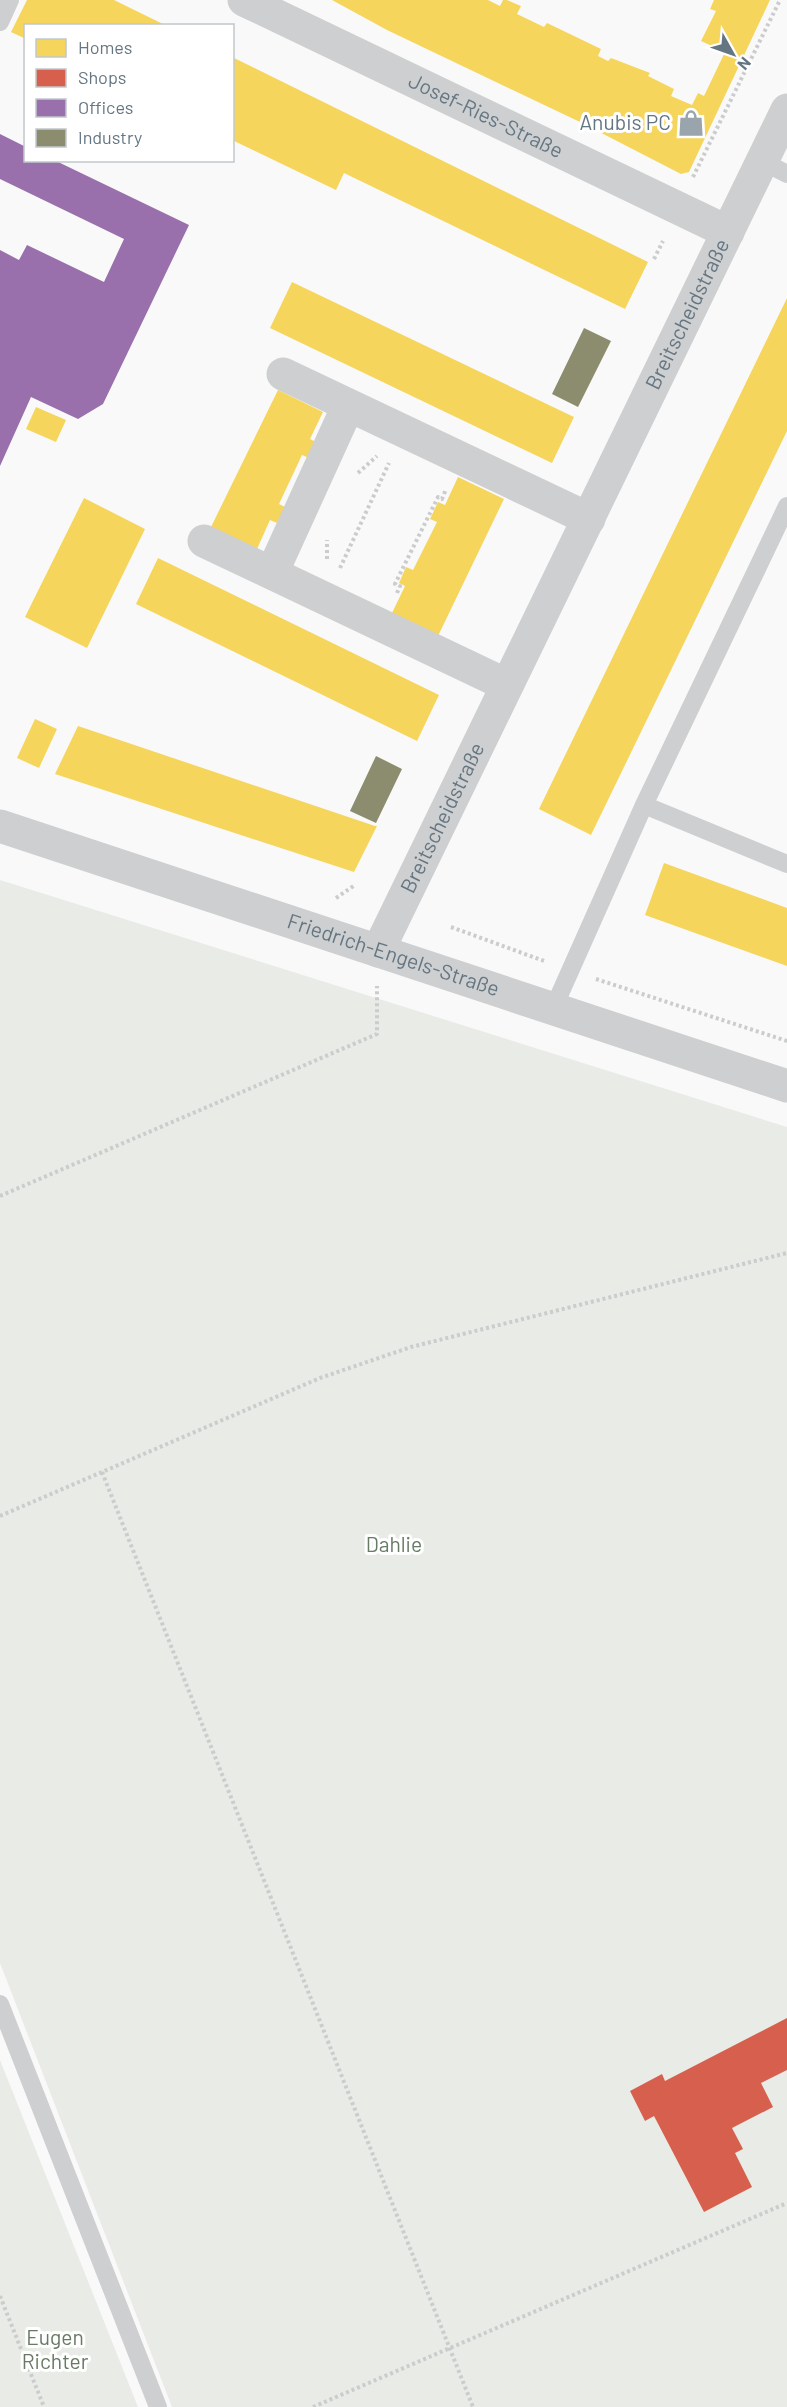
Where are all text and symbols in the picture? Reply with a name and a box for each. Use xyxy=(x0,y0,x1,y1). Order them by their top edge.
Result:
legend xyxy=(24,24,234,162)
north arrow xyxy=(703,24,763,84)
text: Homes xyxy=(78,36,132,58)
text: N xyxy=(734,54,756,74)
text: Shops xyxy=(78,66,127,88)
street label: Josef-Ries-Straße xyxy=(405,67,568,162)
text: Offices xyxy=(78,96,134,118)
shop icon: Anubis PC xyxy=(676,108,706,138)
place label: Anubis PC xyxy=(579,109,671,134)
text: Industry xyxy=(78,126,142,148)
street label: Breitscheidstraße xyxy=(639,234,733,393)
street label: Breitscheidstraße xyxy=(394,738,489,897)
street label: Friedrich-Engels-Straße xyxy=(285,907,503,1000)
park label: Dahlie xyxy=(366,1531,422,1556)
park label: Eugen Richter xyxy=(22,2324,89,2373)

